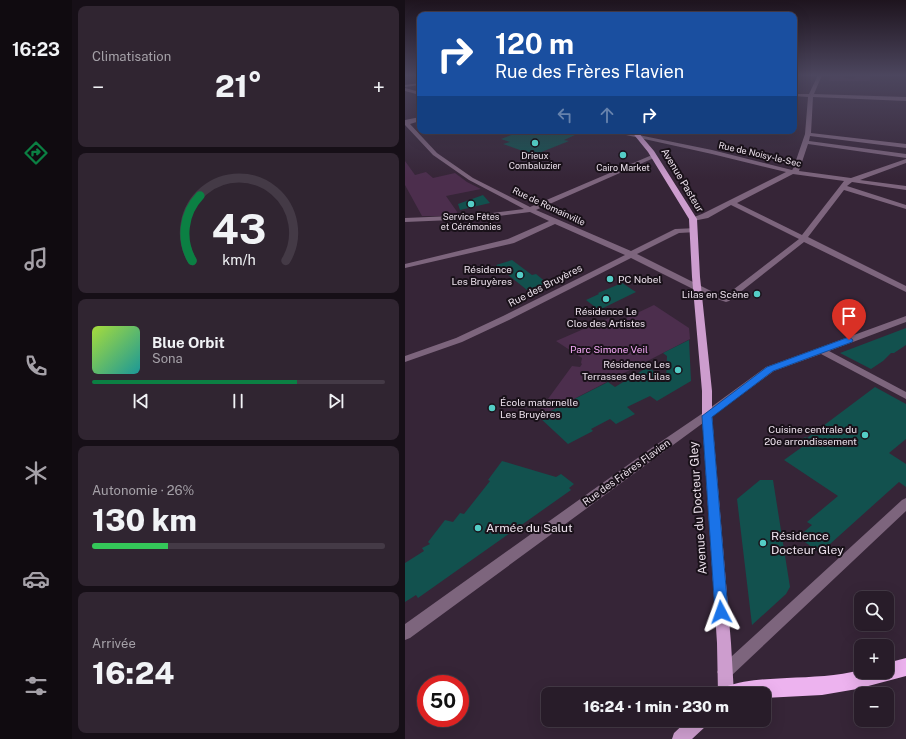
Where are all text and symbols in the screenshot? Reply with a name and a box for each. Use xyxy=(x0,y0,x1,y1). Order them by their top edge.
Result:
text: 120 m xyxy=(495,27,574,60)
icon: right xyxy=(429,28,481,80)
text: 16:23 xyxy=(12,39,60,60)
text: Climatisation xyxy=(92,49,171,64)
text: Rue des Frères Flavien xyxy=(495,61,684,82)
text: 21° xyxy=(215,68,262,104)
text: − xyxy=(92,74,104,100)
text: + xyxy=(373,74,385,100)
icon: left xyxy=(554,104,576,126)
icon: ahead xyxy=(596,104,618,126)
icon: right xyxy=(638,104,660,126)
marker: Drieux Combaluzier xyxy=(530,138,540,148)
icon: directions xyxy=(22,139,50,167)
street label: Rue de Noisy-le-Sec xyxy=(718,139,803,169)
street label: Avenue Pasteur xyxy=(659,146,707,214)
place label: Drieux Combaluzier xyxy=(509,150,562,171)
marker: Cairo Market xyxy=(618,150,628,160)
place label: Cairo Market xyxy=(596,162,650,173)
street label: Rue de Romainville xyxy=(511,184,587,228)
marker: Service Fêtes et Cérémonies xyxy=(466,199,476,209)
text: 43 xyxy=(211,204,266,253)
place label: Service Fêtes et Cérémonies xyxy=(441,211,502,232)
icon: music xyxy=(22,245,50,273)
text: km/h xyxy=(222,250,255,267)
street label: Rue des Bruyères xyxy=(506,261,584,309)
place label: Résidence Les Bruyères xyxy=(451,263,512,287)
marker: Résidence Les Bruyères xyxy=(515,270,525,280)
place label: PC Nobel xyxy=(618,273,662,285)
marker: PC Nobel xyxy=(605,274,615,284)
place label: Lilas en Scène xyxy=(682,288,749,300)
marker: Lilas en Scène xyxy=(752,289,762,299)
marker: Résidence Le Clos des Artistes xyxy=(601,294,611,304)
pin xyxy=(832,299,866,340)
place label: Résidence Le Clos des Artistes xyxy=(567,305,645,329)
icon: arrive xyxy=(838,305,860,327)
text: Blue Orbit xyxy=(152,334,225,351)
park label: Parc Simone Veil xyxy=(570,343,648,355)
text: Sona xyxy=(152,351,183,366)
icon: phone xyxy=(22,352,50,380)
place label: Résidence Les Terrasses des Lilas xyxy=(582,358,670,382)
marker: Résidence Les Terrasses des Lilas xyxy=(673,365,683,375)
icon: previous xyxy=(130,390,152,412)
icon: pause xyxy=(227,390,249,412)
icon: next xyxy=(325,390,347,412)
place label: École maternelle Les Bruyères xyxy=(500,396,578,420)
marker: École maternelle Les Bruyères xyxy=(487,403,497,413)
place label: Cuisine centrale du 20e arrondissement xyxy=(764,423,857,447)
marker: Cuisine centrale du 20e arrondissement xyxy=(860,430,870,440)
street label: Rue des Frères Flavien xyxy=(580,436,672,508)
street label: Avenue du Docteur Gley xyxy=(686,440,710,575)
icon: climate xyxy=(22,459,50,487)
text: Autonomie · 26% xyxy=(92,483,194,498)
text: 130 km xyxy=(92,502,197,538)
place label: Armée du Salut xyxy=(486,521,573,535)
marker: Armée du Salut xyxy=(473,523,483,533)
place label: Résidence Docteur Gley xyxy=(771,529,844,557)
marker: Résidence Docteur Gley xyxy=(758,538,768,548)
icon: car xyxy=(22,565,50,593)
position arrow xyxy=(700,591,742,633)
map controls xyxy=(854,591,894,727)
button: search xyxy=(854,591,894,631)
text: Arrivée xyxy=(92,636,136,651)
button: + xyxy=(854,639,894,679)
text: 16:24 xyxy=(92,655,174,691)
icon: filters xyxy=(22,672,50,700)
speed limit sign: 50 xyxy=(417,675,469,727)
button: − xyxy=(854,687,894,727)
text: 16:24 · 1 min · 230 m xyxy=(583,698,729,715)

